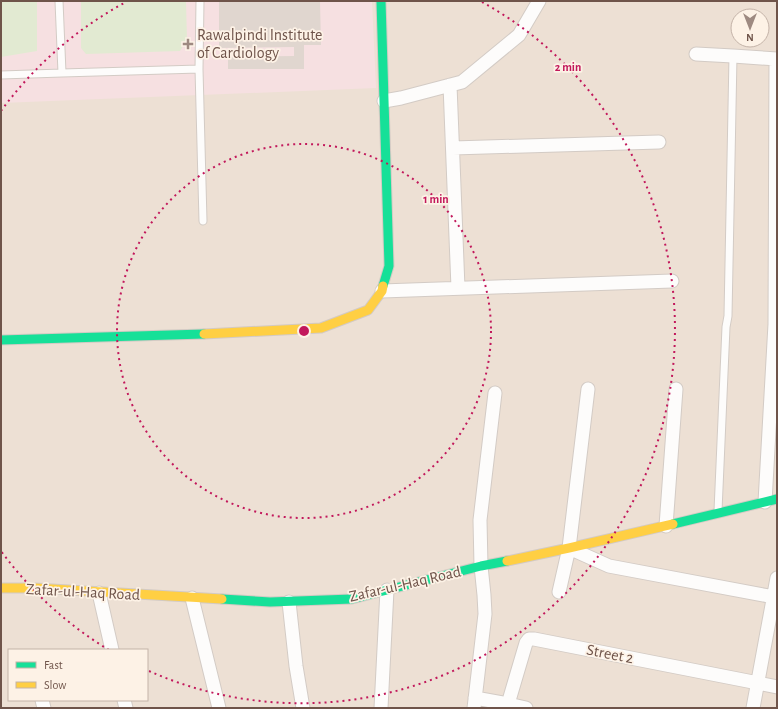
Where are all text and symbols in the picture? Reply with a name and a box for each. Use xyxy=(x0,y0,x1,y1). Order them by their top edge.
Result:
north arrow xyxy=(730,8,770,48)
place label: Rawalpindi Institute of Cardiology xyxy=(197,27,323,62)
text: N xyxy=(746,32,754,43)
marker: Rawalpindi Institute of Cardiology xyxy=(182,38,194,50)
text: 2 min xyxy=(555,61,581,73)
text: 1 min xyxy=(423,193,449,205)
centre of rings xyxy=(297,324,311,338)
street label: Zafar-ul-Haq Road xyxy=(348,563,462,605)
street label: Zafar-ul-Haq Road xyxy=(26,581,140,603)
street label: Street 2 xyxy=(585,642,635,666)
legend xyxy=(8,649,148,701)
text: Fast xyxy=(44,659,63,671)
text: Slow xyxy=(44,679,66,691)

